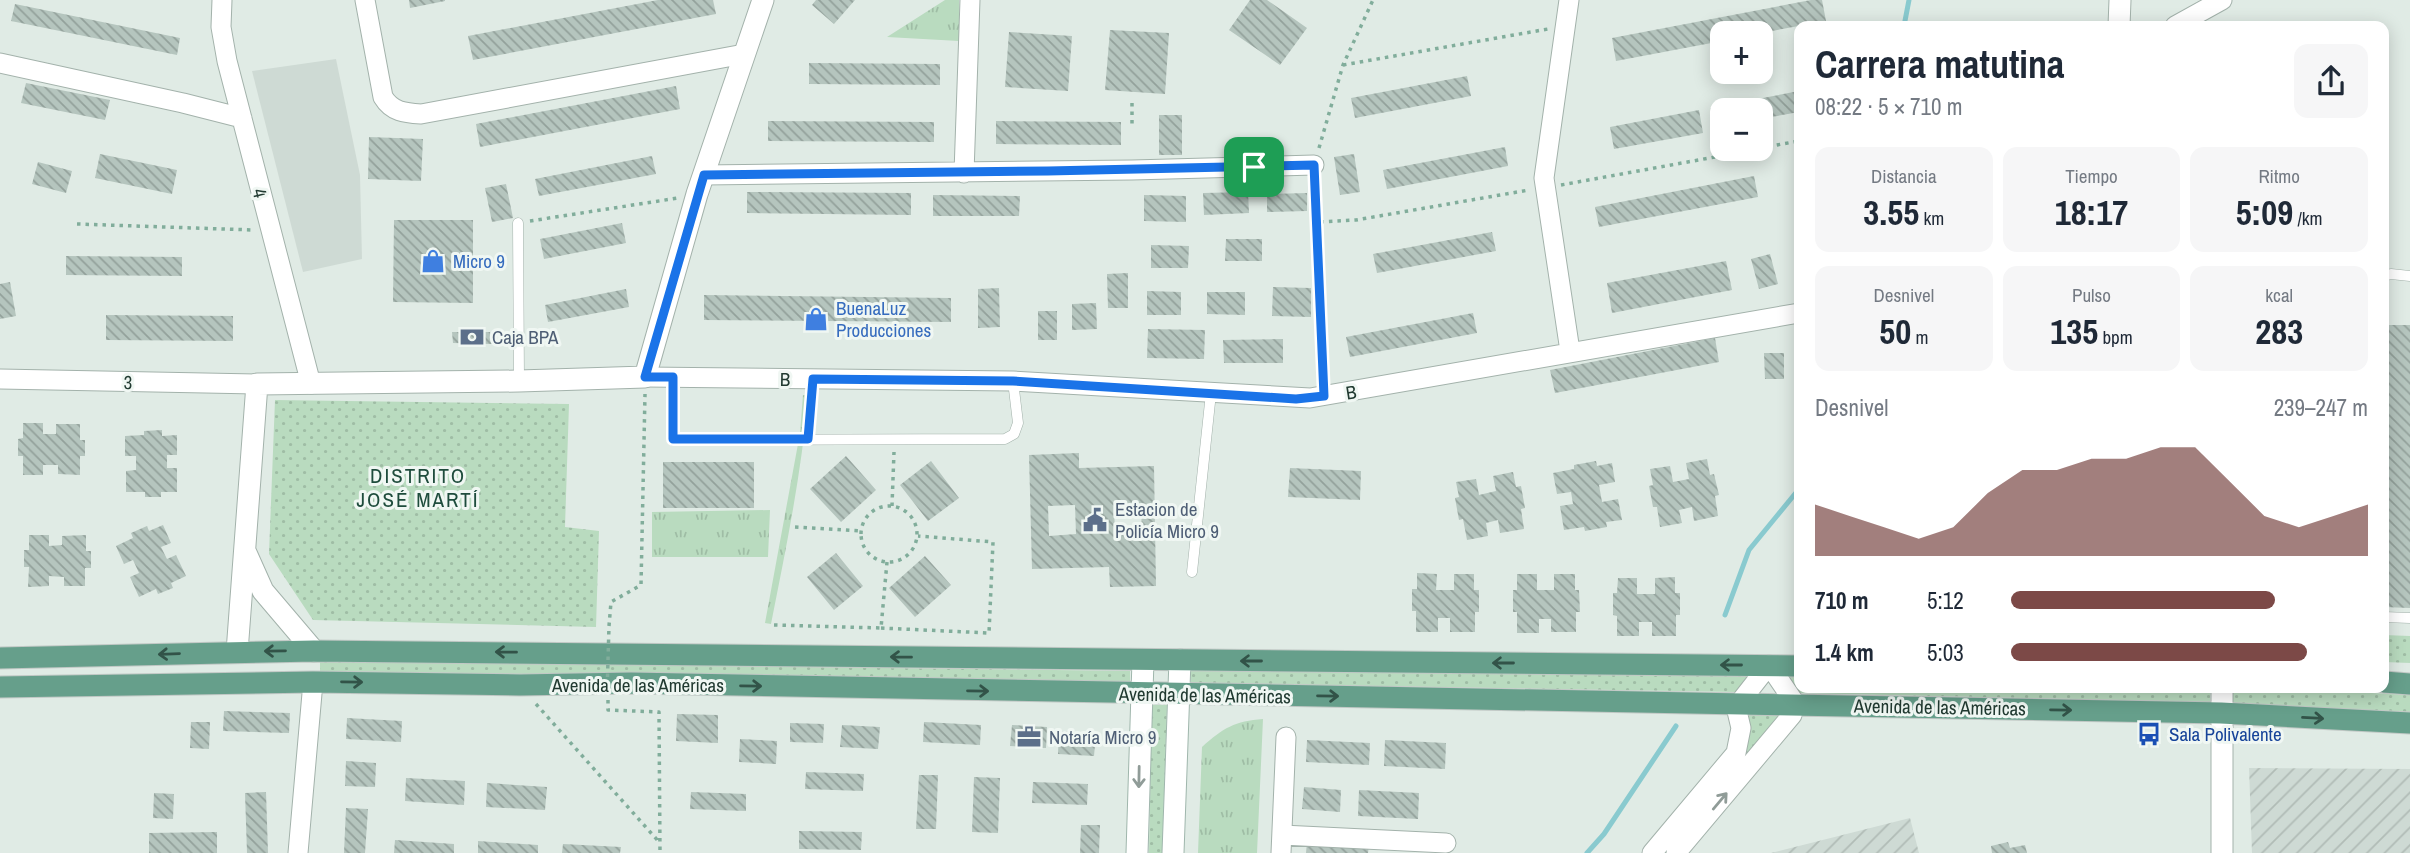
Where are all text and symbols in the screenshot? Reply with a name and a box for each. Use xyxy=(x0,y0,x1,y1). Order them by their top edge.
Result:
map controls xyxy=(1710,21,1773,161)
button: + xyxy=(1710,21,1773,84)
text: Carrera matutina xyxy=(1815,39,2064,90)
button: share xyxy=(2294,44,2368,118)
text: 08:22 · 5 × 710 m xyxy=(1815,91,1962,122)
button: − xyxy=(1710,98,1773,161)
pin xyxy=(1224,137,1284,197)
icon: arrive xyxy=(1235,148,1273,186)
text: Distancia xyxy=(1871,163,1937,189)
text: Tiempo xyxy=(2065,163,2118,189)
text: Ritmo xyxy=(2258,163,2300,189)
street label: 4 xyxy=(246,186,274,201)
text: 3.55 xyxy=(1863,189,1919,236)
text: 18:17 xyxy=(2055,189,2128,236)
text: 5:09 xyxy=(2236,189,2293,236)
text: km xyxy=(1919,205,1944,231)
text: /km xyxy=(2293,205,2323,231)
shop icon: Micro 9 xyxy=(419,247,447,275)
place label: Micro 9 xyxy=(453,248,505,274)
text: Desnivel xyxy=(1874,282,1934,308)
text: Pulso xyxy=(2072,282,2111,308)
text: kcal xyxy=(2265,282,2293,308)
place label: BuenaLuz Producciones xyxy=(836,295,931,343)
shop icon: BuenaLuz Producciones xyxy=(802,305,830,333)
text: 50 xyxy=(1879,308,1911,355)
text: 135 xyxy=(2050,308,2098,355)
text: 283 xyxy=(2255,308,2303,355)
bank icon: Caja BPA xyxy=(458,323,486,351)
place label: Caja BPA xyxy=(492,324,559,350)
text: m xyxy=(1911,324,1928,350)
text: bpm xyxy=(2098,324,2133,350)
street label: B xyxy=(780,366,790,392)
street label: 3 xyxy=(123,369,133,395)
street label: B xyxy=(1344,378,1358,406)
text: Desnivel xyxy=(1815,392,1888,423)
text: 239–247 m xyxy=(2274,392,2368,423)
district label: DISTRITO JOSÉ MARTÍ xyxy=(356,461,480,514)
place label: Estacion de Policía Micro 9 xyxy=(1115,496,1219,544)
public building icon: Estacion de Policía Micro 9 xyxy=(1081,506,1109,534)
text: 710 m xyxy=(1815,585,1868,616)
text: 5:12 xyxy=(1927,585,1964,616)
text: 1.4 km xyxy=(1815,637,1874,668)
text: 5:03 xyxy=(1927,637,1964,668)
one-way arrow xyxy=(264,645,287,658)
one-way arrow xyxy=(495,646,518,659)
one-way arrow xyxy=(157,647,180,660)
one-way arrow xyxy=(890,650,913,664)
one-way arrow xyxy=(1240,654,1263,668)
one-way arrow xyxy=(1492,656,1515,670)
one-way arrow xyxy=(1720,658,1743,672)
street label: Avenida de las Américas xyxy=(551,672,724,698)
one-way arrow xyxy=(340,676,363,689)
one-way arrow xyxy=(739,679,762,693)
street label: Avenida de las Américas xyxy=(1118,680,1291,710)
one-way arrow xyxy=(966,684,989,698)
one-way arrow xyxy=(1316,689,1339,703)
street label: Avenida de las Américas xyxy=(1853,692,2026,722)
one-way arrow xyxy=(2049,703,2072,717)
one-way arrow xyxy=(2302,712,2325,725)
bus stop icon: Sala Polivalente xyxy=(2135,720,2163,748)
place label: Sala Polivalente xyxy=(2169,721,2282,747)
office icon: Notaría Micro 9 xyxy=(1015,723,1043,751)
place label: Notaría Micro 9 xyxy=(1049,724,1156,750)
one-way arrow xyxy=(1132,765,1146,788)
one-way arrow xyxy=(1712,792,1728,810)

